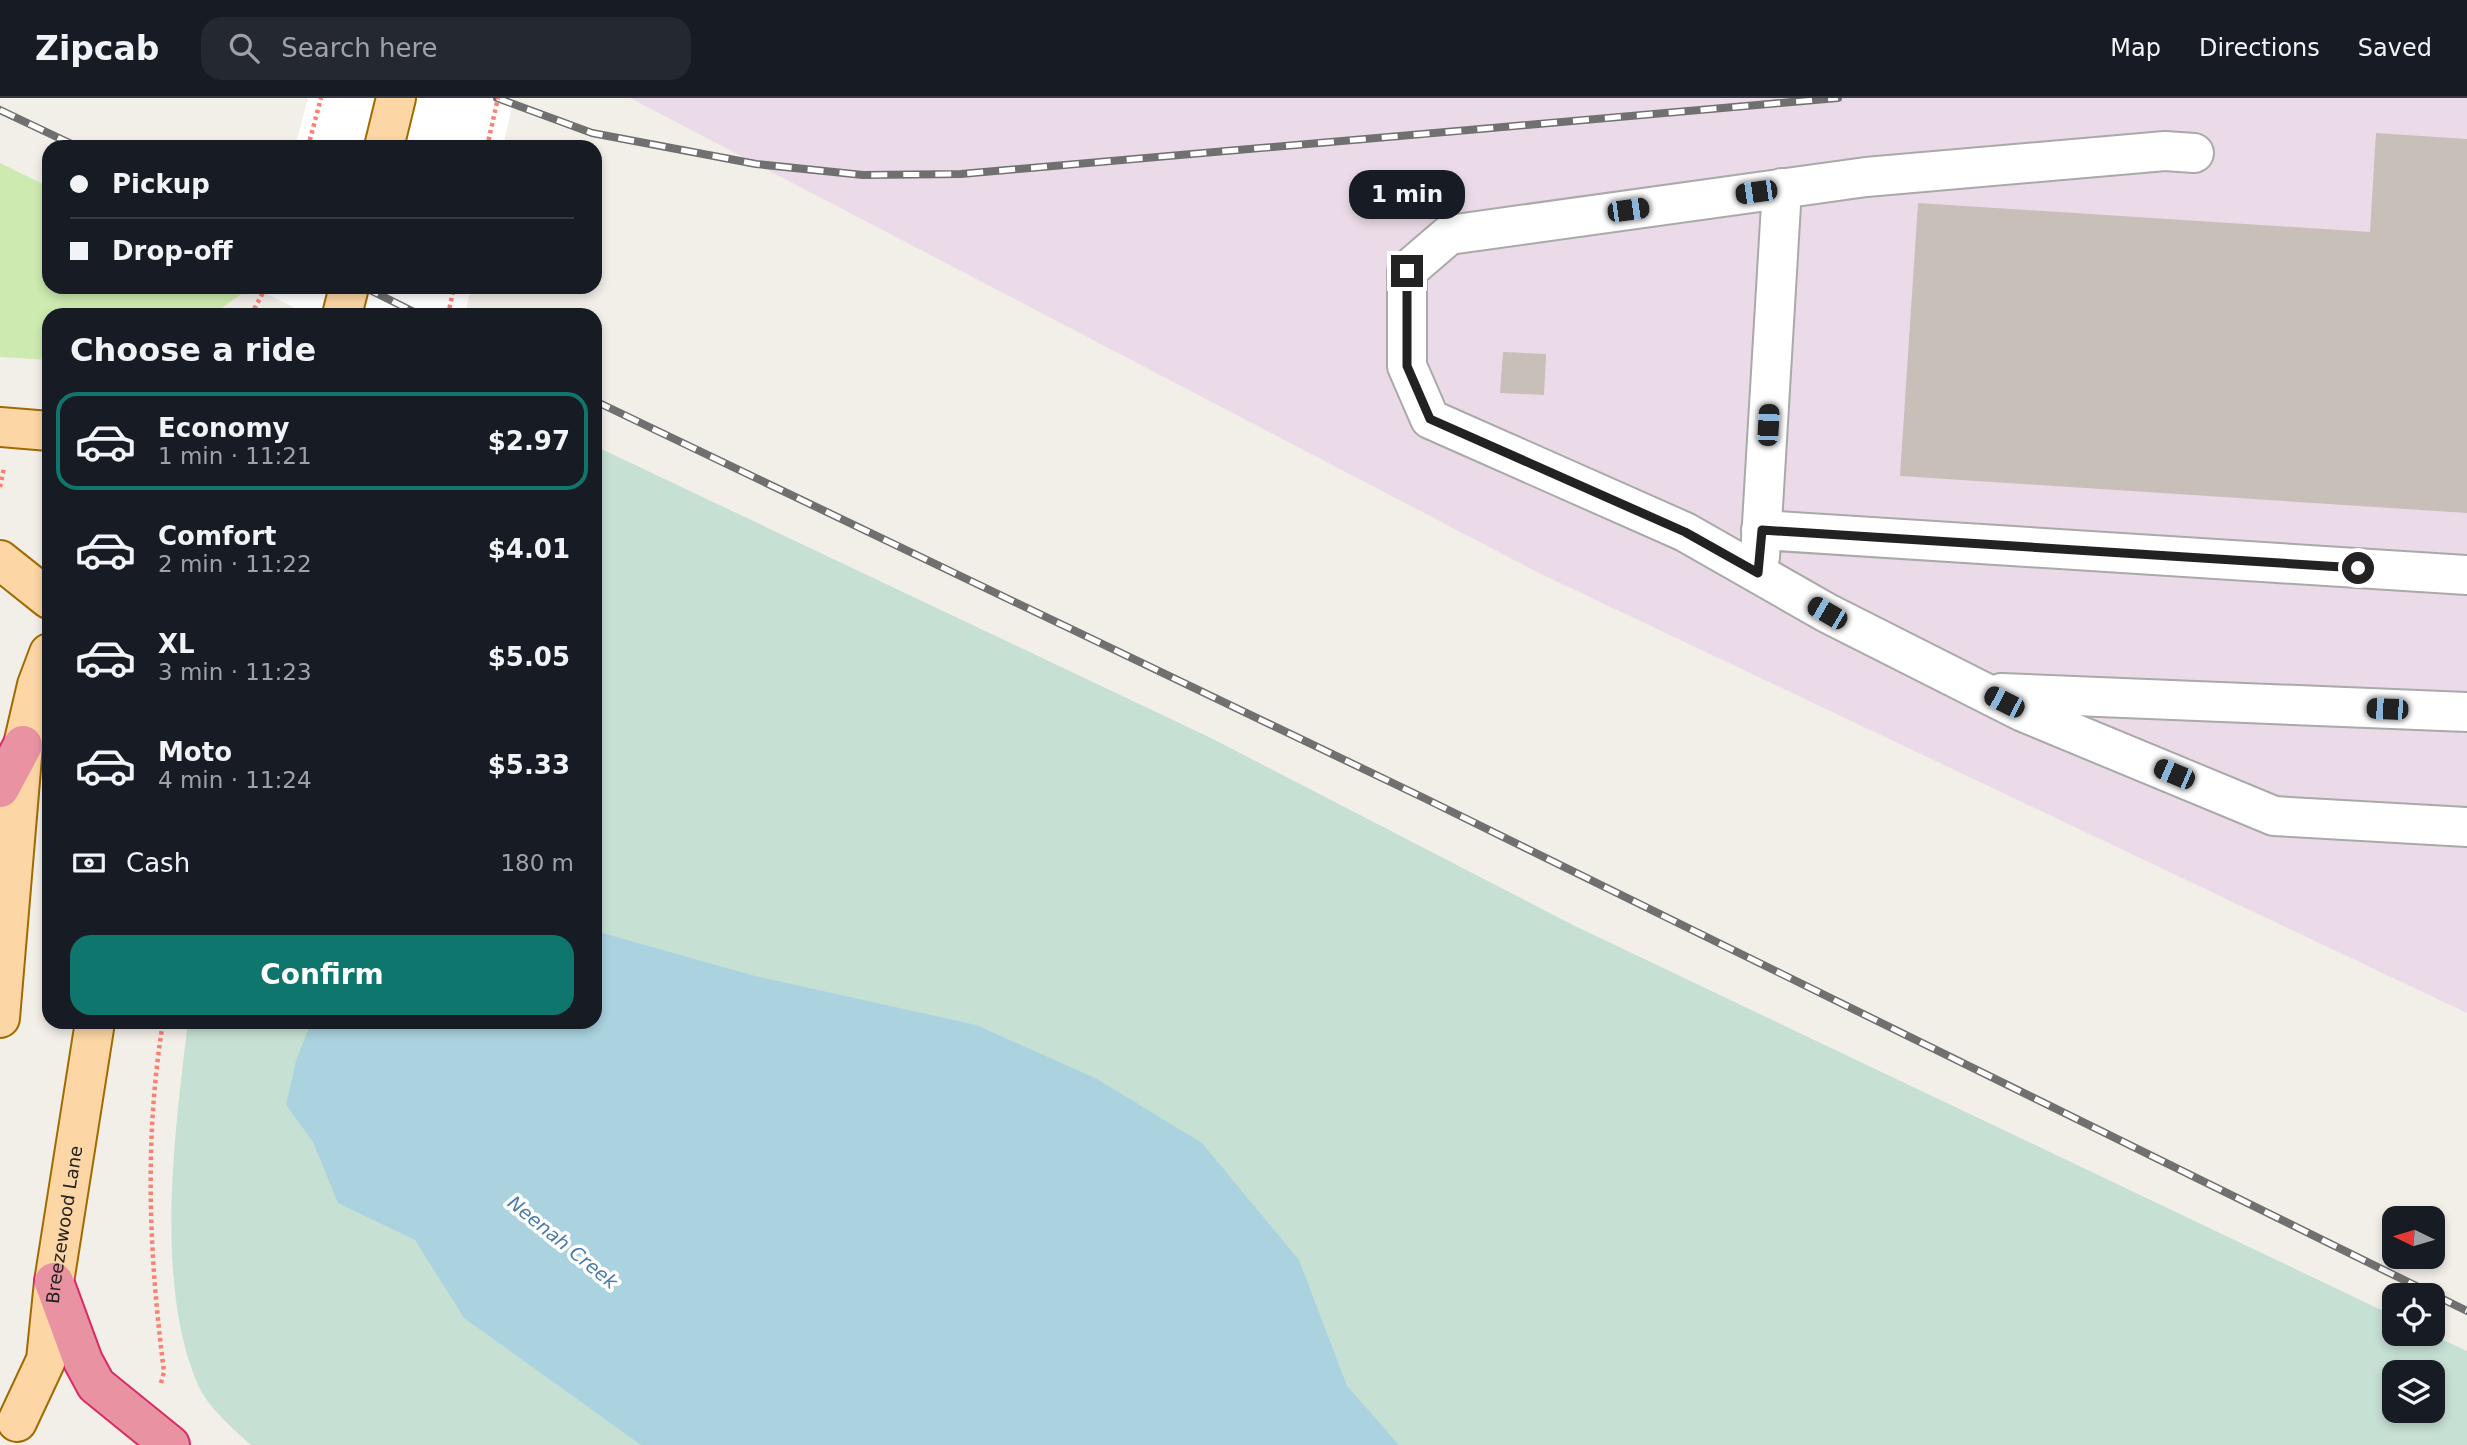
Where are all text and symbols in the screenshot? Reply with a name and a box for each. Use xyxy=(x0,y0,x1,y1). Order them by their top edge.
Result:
search box xyxy=(201,17,691,80)
text: Zipcab xyxy=(35,29,159,68)
icon: search xyxy=(225,29,263,67)
text: Search here xyxy=(281,33,438,63)
text: Map xyxy=(2110,34,2161,62)
text: Directions xyxy=(2199,34,2320,62)
text: Saved xyxy=(2358,34,2432,62)
text: Pickup xyxy=(112,169,210,199)
callout: 1 min xyxy=(1349,170,1465,218)
car xyxy=(1734,179,1779,205)
text: 1 min xyxy=(1371,181,1443,207)
car xyxy=(1606,197,1651,223)
text: Drop-off xyxy=(112,236,233,266)
route end xyxy=(1391,255,1423,287)
text: Choose a ride xyxy=(70,331,316,369)
car xyxy=(1757,403,1780,447)
icon: car xyxy=(74,410,137,473)
text: Economy xyxy=(158,413,289,443)
text: $2.97 xyxy=(488,426,570,456)
text: 1 min · 11:21 xyxy=(158,443,312,469)
icon: car xyxy=(74,518,137,581)
text: Comfort xyxy=(158,521,276,551)
text: $4.01 xyxy=(488,534,570,564)
text: 2 min · 11:22 xyxy=(158,551,312,577)
route start xyxy=(2342,552,2374,584)
car xyxy=(1804,593,1851,633)
icon: car xyxy=(74,626,137,689)
text: XL xyxy=(158,629,195,659)
text: $5.05 xyxy=(488,642,570,672)
text: 3 min · 11:23 xyxy=(158,659,312,685)
car xyxy=(1981,683,2028,721)
car xyxy=(2366,698,2409,720)
icon: car xyxy=(74,734,137,797)
text: Moto xyxy=(158,737,232,767)
text: $5.33 xyxy=(488,750,570,780)
car xyxy=(2151,756,2198,792)
text: 4 min · 11:24 xyxy=(158,767,312,793)
icon: cash xyxy=(70,844,108,882)
text: Cash xyxy=(126,848,190,878)
text: 180 m xyxy=(500,850,574,876)
button: Confirm xyxy=(70,935,574,1015)
street label: Breezewood Lane xyxy=(41,1144,86,1305)
water label: Neenah Creek xyxy=(504,1191,623,1294)
north arrow xyxy=(2382,1206,2445,1269)
map controls xyxy=(2382,1206,2445,1423)
button: locate xyxy=(2382,1283,2445,1346)
button: layers xyxy=(2382,1360,2445,1423)

